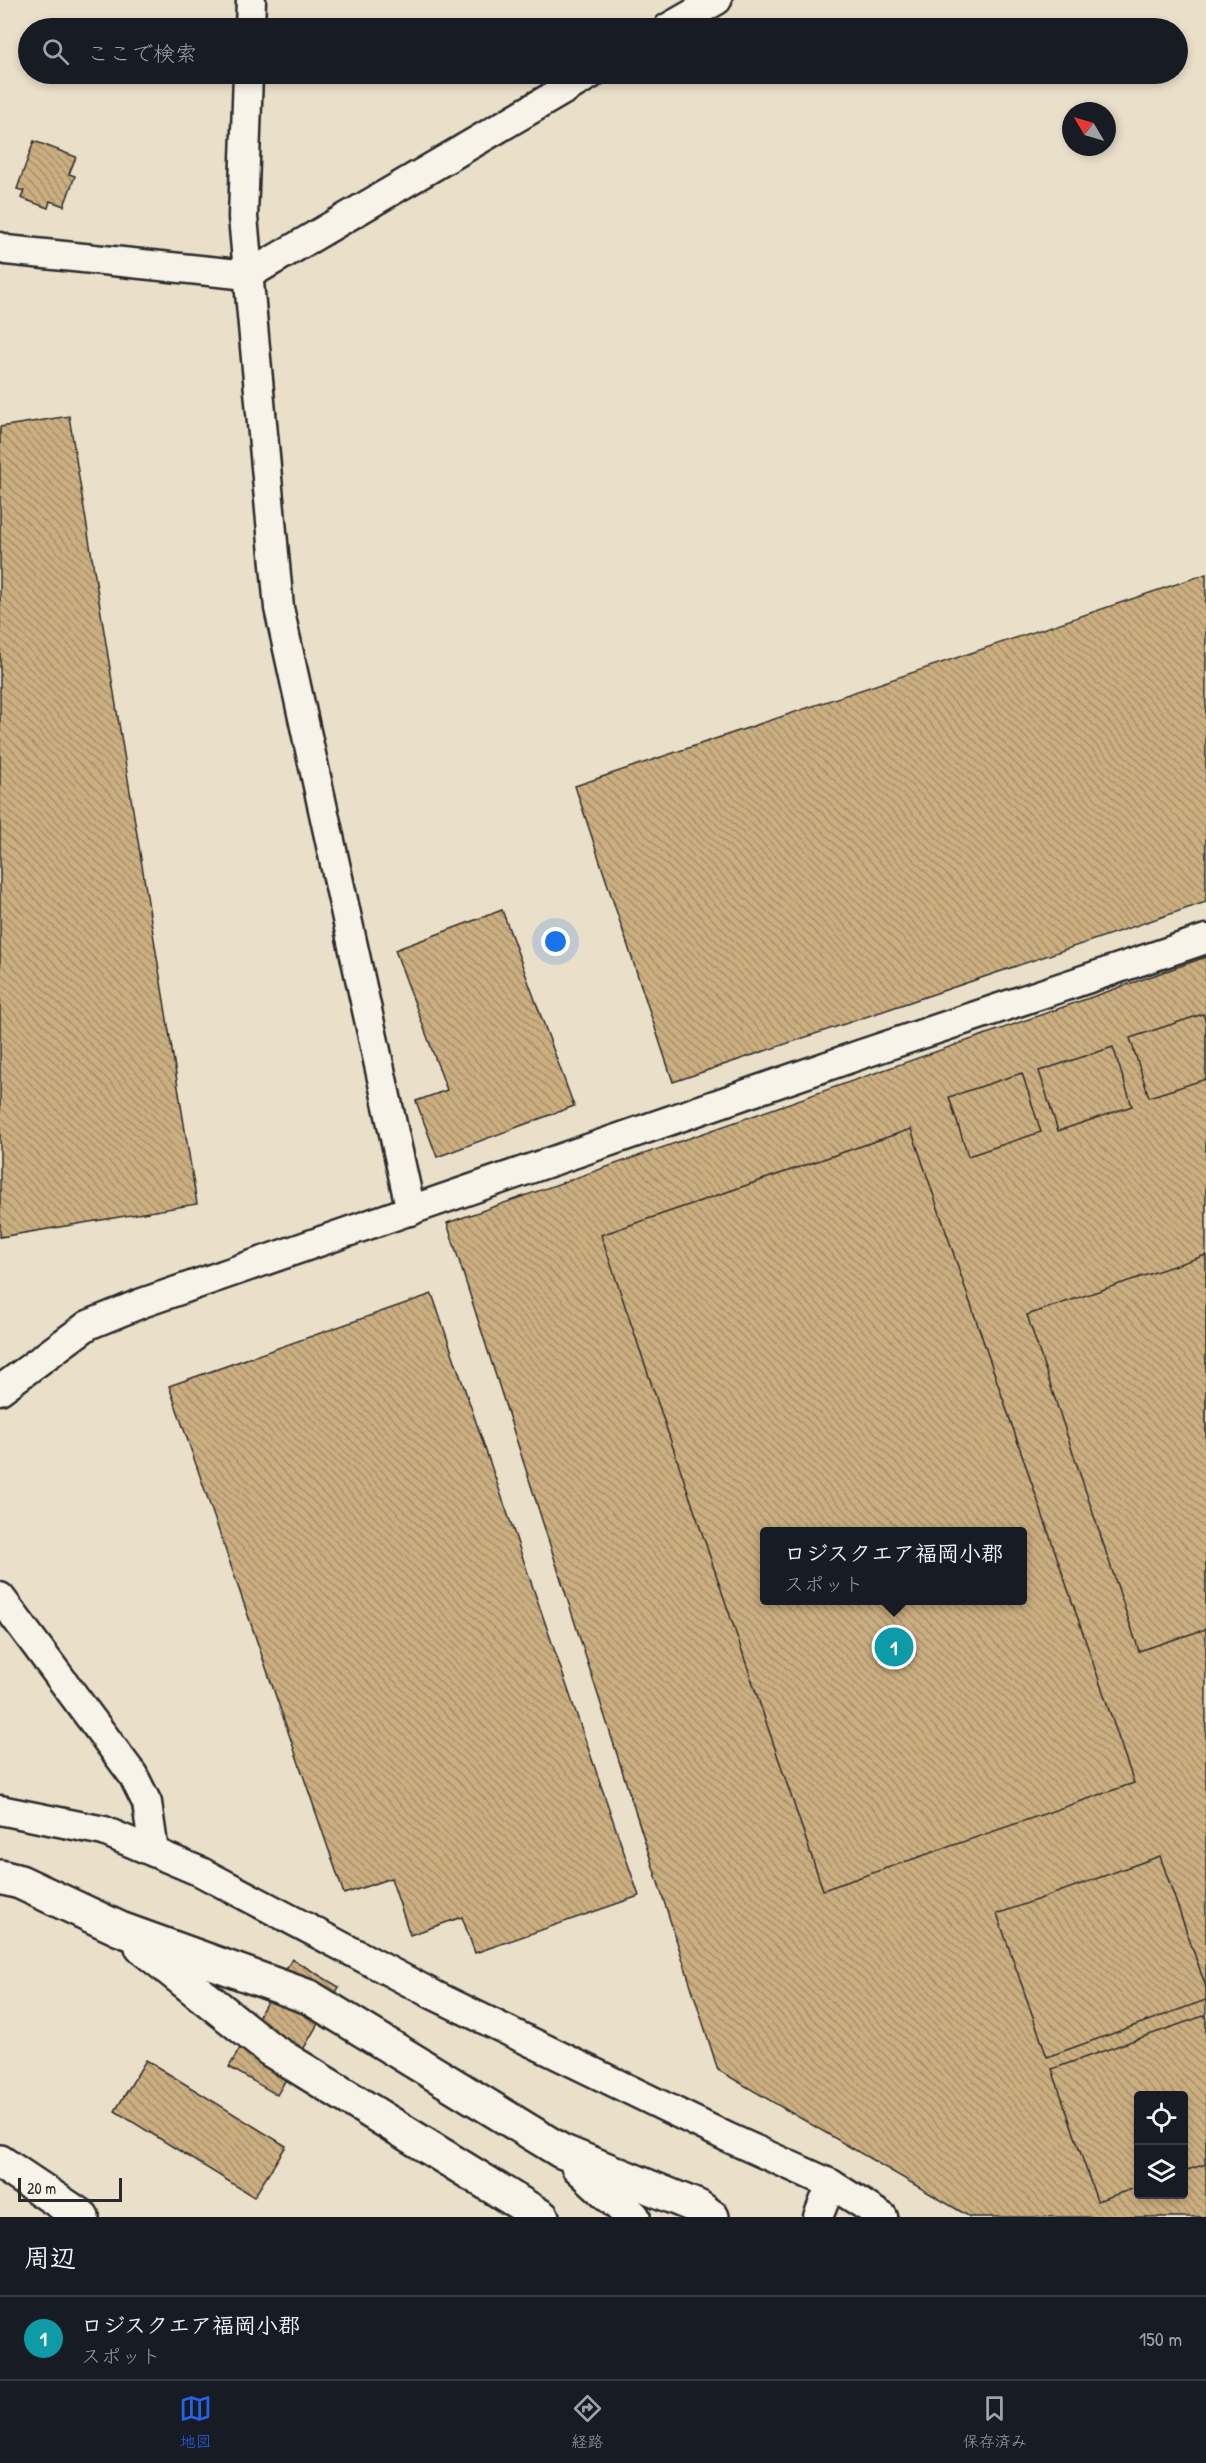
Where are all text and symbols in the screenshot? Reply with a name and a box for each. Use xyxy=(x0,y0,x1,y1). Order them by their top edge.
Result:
search box xyxy=(18,18,1188,84)
icon: search xyxy=(39,35,72,68)
text: ここで検索 xyxy=(87,38,197,68)
north arrow xyxy=(1062,102,1116,156)
your location xyxy=(541,927,570,956)
popup xyxy=(760,1527,1027,1605)
text: ロジスクエア福岡小郡 xyxy=(784,1538,1003,1568)
text: スポット xyxy=(784,1570,864,1597)
pin: 1 xyxy=(874,1624,914,1670)
map controls xyxy=(1134,2091,1188,2199)
button: locate xyxy=(1134,2091,1188,2145)
button: layers xyxy=(1134,2145,1188,2199)
scale bar xyxy=(18,2175,122,2202)
text: 20 m xyxy=(27,2177,56,2199)
text: 周辺 xyxy=(24,2240,76,2275)
text: ロジスクエア福岡小郡 xyxy=(81,2310,300,2340)
text: 1 xyxy=(40,2325,47,2352)
text: 150 m xyxy=(1139,2325,1182,2352)
text: スポット xyxy=(81,2342,161,2369)
tab: 地図 xyxy=(179,2392,212,2452)
tab: 経路 xyxy=(571,2392,604,2452)
tab: 保存済み xyxy=(963,2392,1027,2452)

